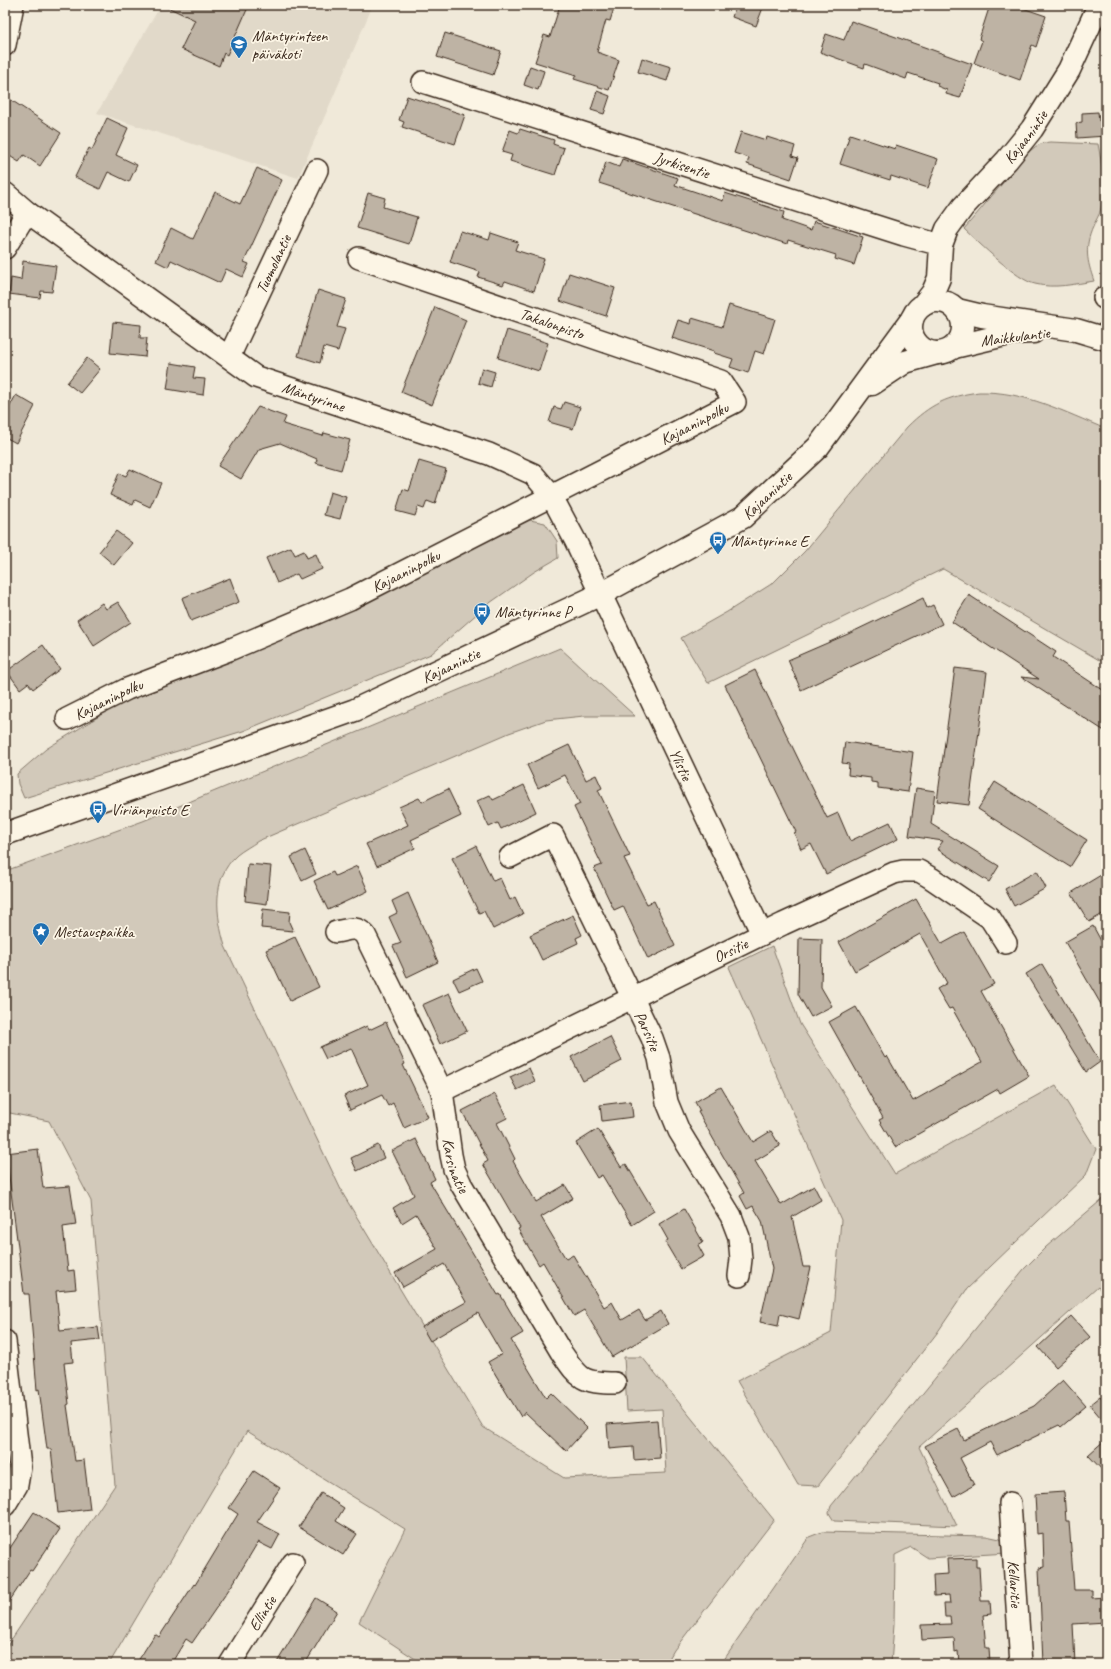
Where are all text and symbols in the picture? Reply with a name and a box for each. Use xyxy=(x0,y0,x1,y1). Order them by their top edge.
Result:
place label: Mäntyrinteen päiväkoti xyxy=(252,26,328,64)
school or university icon: Mäntyrinteen päiväkoti xyxy=(229,34,249,59)
street label: Kajaanintie xyxy=(999,105,1053,168)
street label: Jyrkisentie xyxy=(651,147,713,184)
street label: Tuomolantie xyxy=(251,230,297,297)
street label: Takalonpisto xyxy=(517,304,588,345)
street label: Maikkulantie xyxy=(979,323,1053,351)
street label: Mäntyrinne xyxy=(279,377,349,417)
street label: Kajaaninpolku xyxy=(657,398,733,450)
street label: Kajaanintie xyxy=(738,466,798,524)
bus stop icon: Mäntyrinne E xyxy=(708,530,728,555)
place label: Mäntyrinne E xyxy=(731,531,811,551)
street label: Kajaaninpolku xyxy=(368,545,445,597)
bus stop icon: Mäntyrinne P xyxy=(472,601,492,626)
place label: Mäntyrinne P xyxy=(495,602,574,622)
street label: Kajaanintie xyxy=(419,643,485,688)
street label: Kajaaninpolku xyxy=(71,674,147,725)
street label: Ylistie xyxy=(665,746,697,785)
bus stop icon: Viriänpuisto E xyxy=(88,799,108,824)
place label: Viriänpuisto E xyxy=(111,800,191,820)
place icon: Mestauspaikka xyxy=(31,921,51,946)
place label: Mestauspaikka xyxy=(54,922,135,942)
street label: Orsitie xyxy=(710,933,753,968)
street label: Parsitie xyxy=(629,1008,665,1055)
street label: Karsinatie xyxy=(438,1137,474,1198)
street label: Kellaritie xyxy=(1003,1560,1026,1610)
street label: Ellintie xyxy=(244,1591,282,1635)

